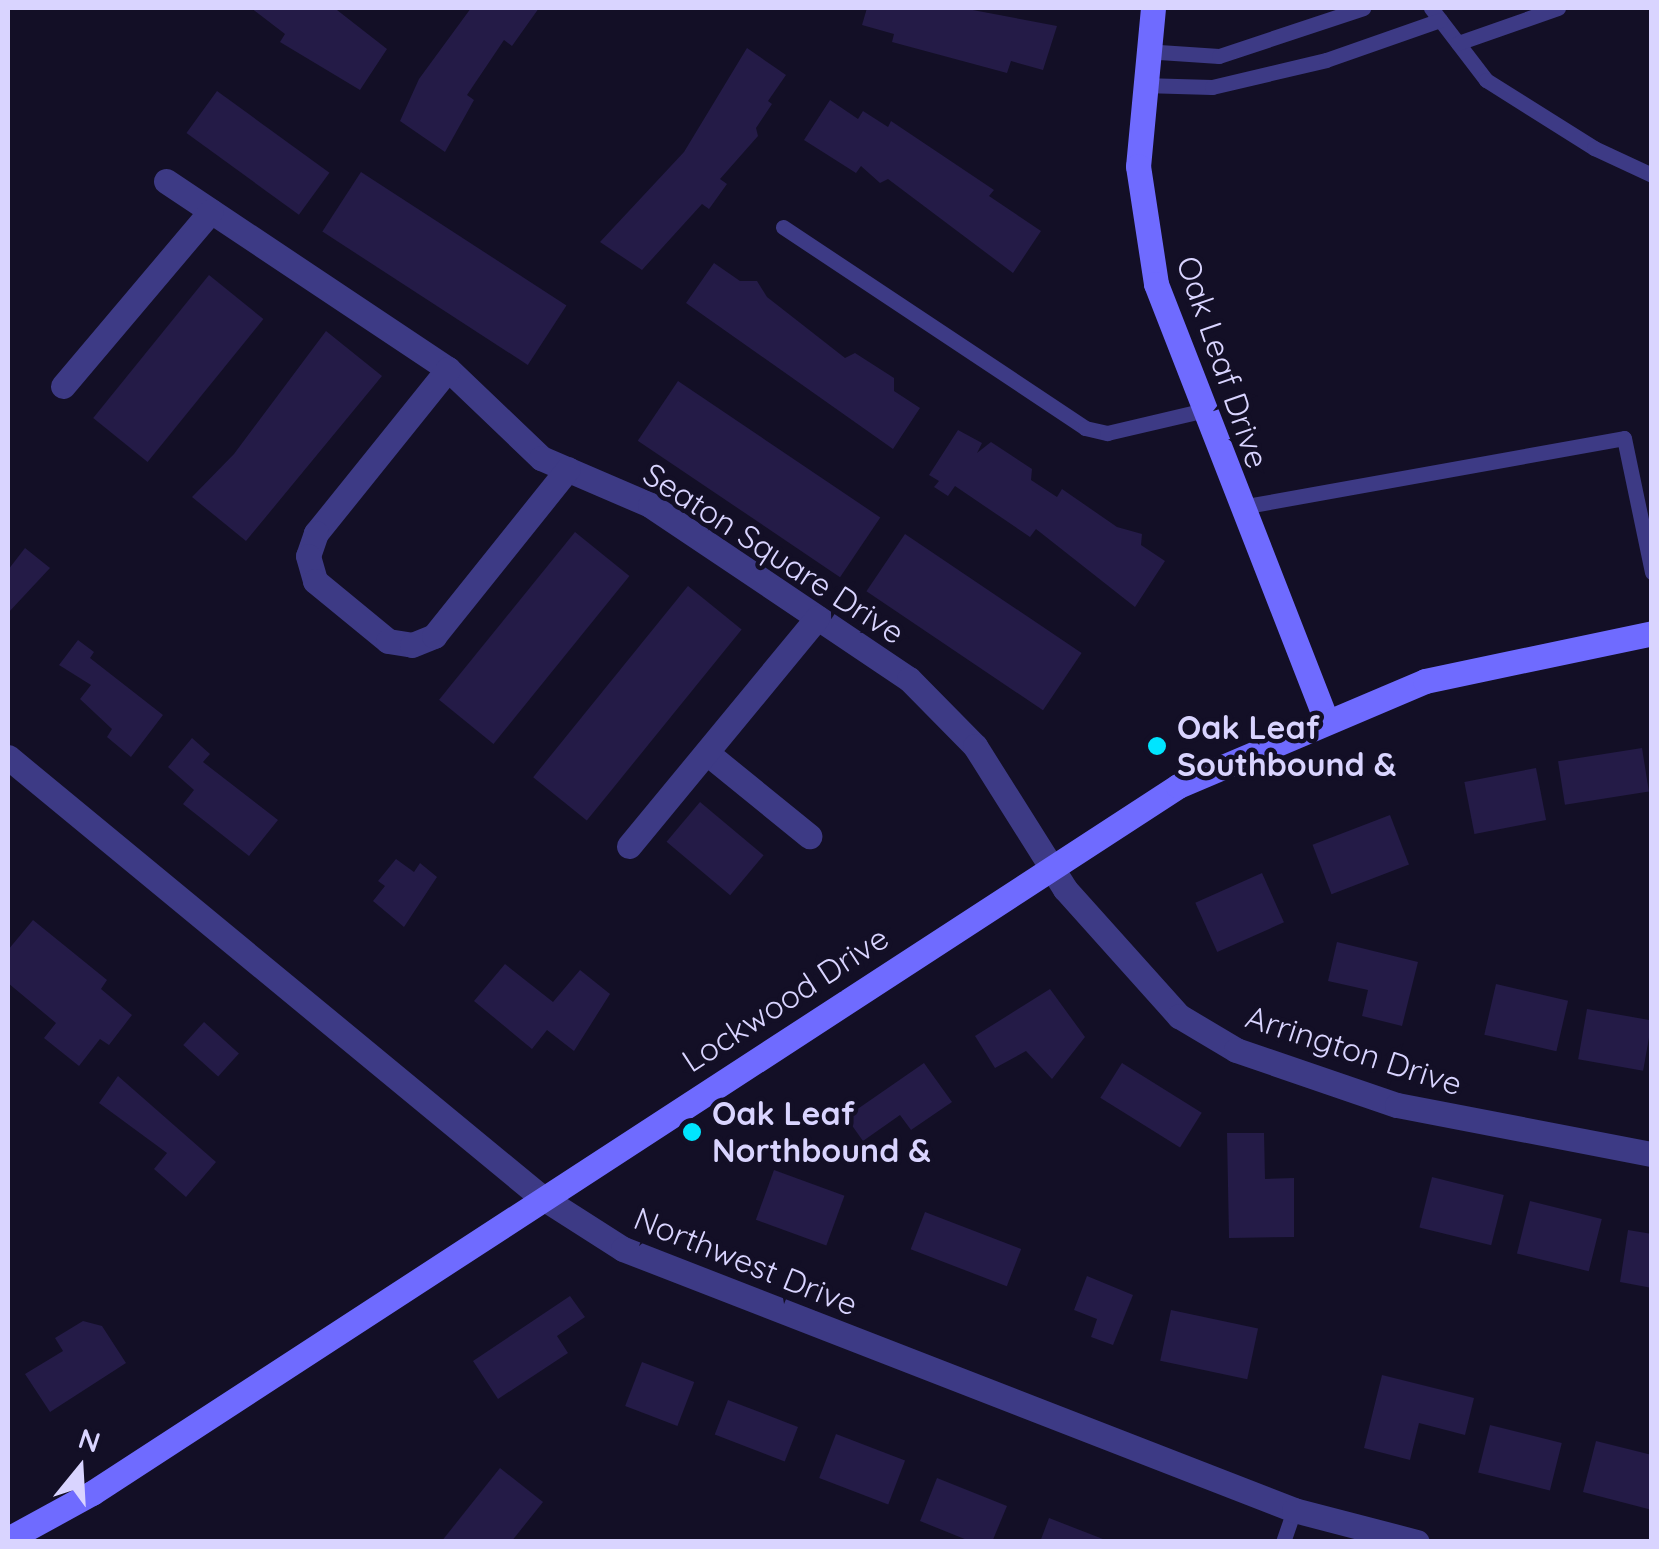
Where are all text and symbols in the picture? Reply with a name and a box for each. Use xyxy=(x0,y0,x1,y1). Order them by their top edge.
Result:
street label: Oak Leaf Drive xyxy=(1169,251,1277,473)
street label: Seaton Square Drive xyxy=(636,454,912,652)
place label: Oak Leaf Southbound & xyxy=(1177,709,1396,784)
marker: Oak Leaf Southbound & xyxy=(1146,735,1168,757)
street label: Lockwood Drive xyxy=(675,918,895,1080)
street label: Arrington Drive xyxy=(1241,997,1467,1103)
place label: Oak Leaf Northbound & xyxy=(712,1095,931,1170)
marker: Oak Leaf Northbound & xyxy=(681,1121,703,1143)
street label: Northwest Drive xyxy=(629,1199,863,1323)
north arrow xyxy=(30,1419,130,1519)
text: N xyxy=(74,1420,105,1460)

